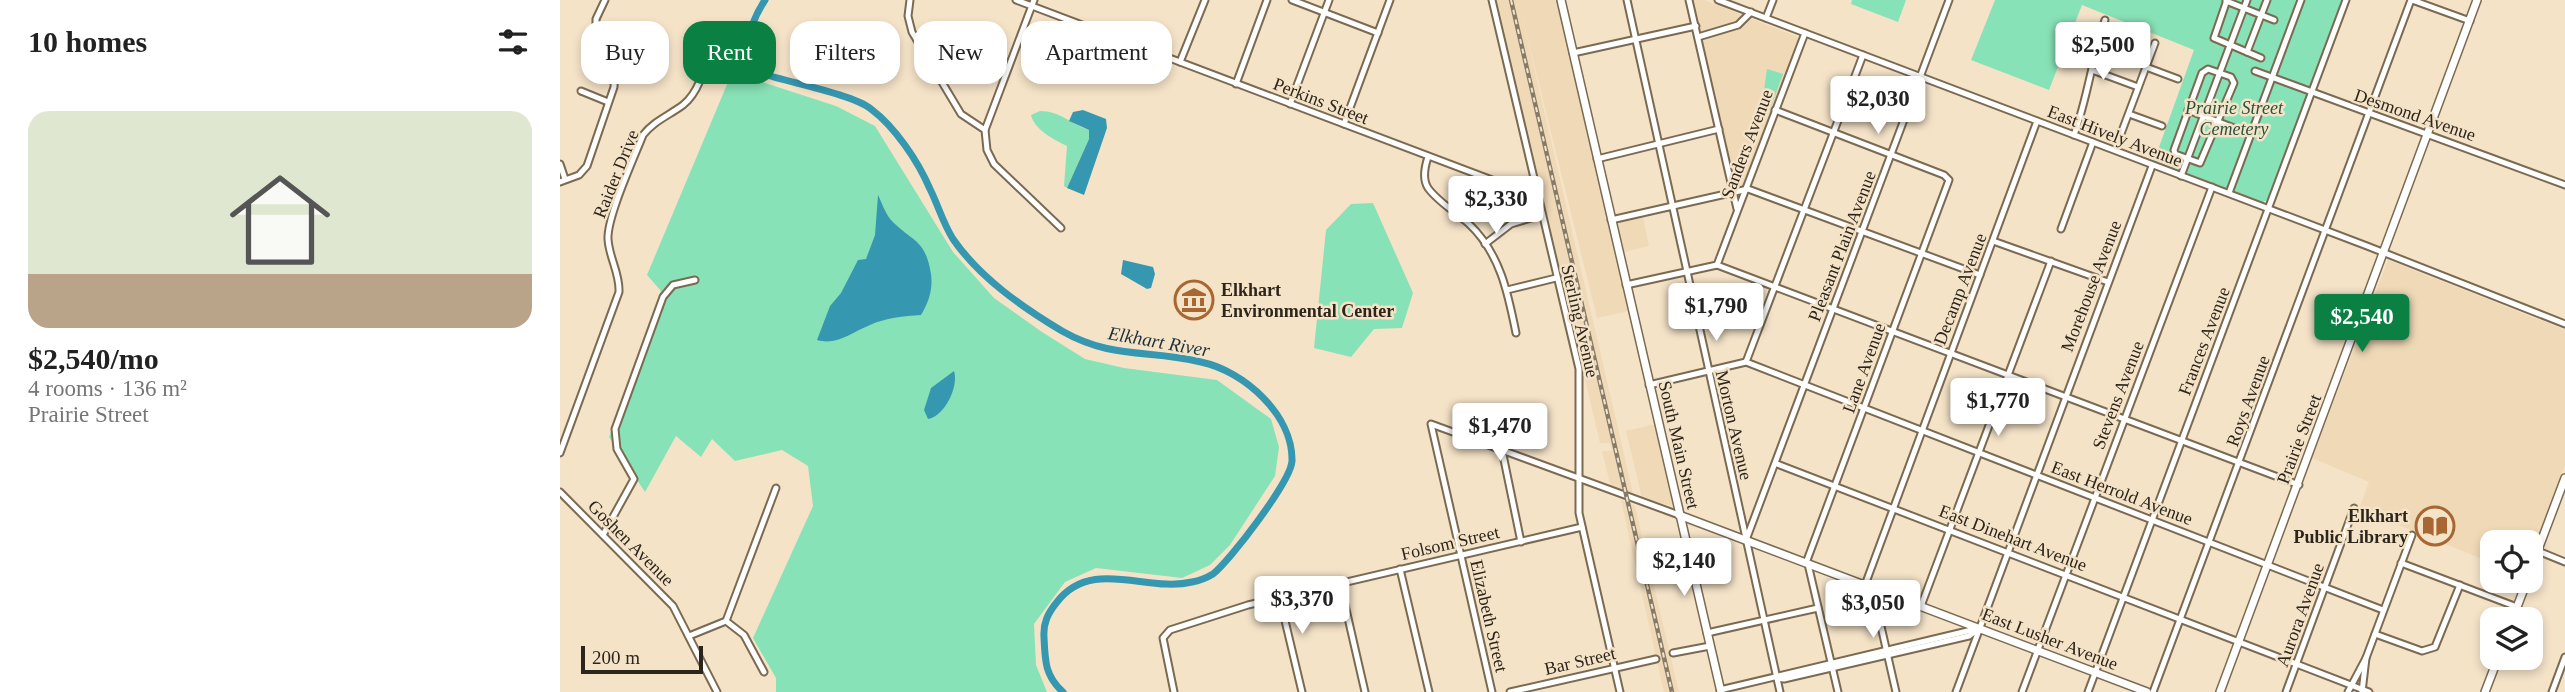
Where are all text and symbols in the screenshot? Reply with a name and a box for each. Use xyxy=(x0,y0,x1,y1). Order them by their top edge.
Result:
chip: Buy xyxy=(581,21,669,84)
chip: Rent xyxy=(683,21,776,84)
chip: Filters xyxy=(790,21,900,84)
chip: New xyxy=(914,21,1007,84)
chip: Apartment xyxy=(1021,21,1172,84)
pin: $2,500 xyxy=(2046,22,2160,82)
icon: filters xyxy=(494,23,532,61)
text: 10 homes xyxy=(28,25,147,58)
text: $2,500 xyxy=(2071,32,2135,57)
street label: Perkins Street xyxy=(1271,74,1371,128)
pin: $2,030 xyxy=(1821,76,1935,136)
street label: Desmond Avenue xyxy=(2352,85,2478,145)
text: $2,030 xyxy=(1846,86,1910,111)
street label: Sanders Avenue xyxy=(1717,87,1777,201)
park label: Prairie Street Cemetery xyxy=(2184,98,2284,139)
street label: East Hively Avenue xyxy=(2045,101,2185,171)
street label: Raider Drive xyxy=(589,127,643,221)
icon: home xyxy=(217,157,343,283)
street label: Pleasant Plain Avenue xyxy=(1804,168,1880,324)
pin: $2,330 xyxy=(1439,176,1553,236)
text: $2,330 xyxy=(1464,186,1528,211)
street label: Morehouse Avenue xyxy=(2057,217,2125,355)
street label: Decamp Avenue xyxy=(1929,230,1991,348)
street label: Sterling Avenue xyxy=(1557,263,1603,379)
museum icon: Elkhart Environmental Center xyxy=(1173,279,1215,321)
place label: Elkhart Environmental Center xyxy=(1221,280,1394,321)
pin: $1,790 xyxy=(1659,284,1773,343)
street label: Frances Avenue xyxy=(2174,284,2234,398)
text: $1,790 xyxy=(1684,293,1748,318)
pin: $2,540 xyxy=(2305,294,2419,354)
text: $2,540 xyxy=(2330,304,2394,329)
street label: Lane Avenue xyxy=(1839,320,1889,416)
water label: Elkhart River xyxy=(1105,322,1212,361)
street label: Stevens Avenue xyxy=(2088,338,2148,452)
text: $2,540/mo xyxy=(28,342,159,375)
street label: Roys Avenue xyxy=(2222,353,2274,449)
street label: Morton Avenue xyxy=(1712,368,1756,482)
text: 4 rooms · 136 m² xyxy=(28,376,187,401)
pin: $1,770 xyxy=(1941,378,2055,438)
street label: South Main Street xyxy=(1655,379,1703,511)
text: $1,770 xyxy=(1966,388,2030,413)
street label: Prairie Street xyxy=(2273,391,2325,487)
text: Prairie Street xyxy=(28,402,149,427)
pin: $1,470 xyxy=(1443,404,1557,463)
text: $1,470 xyxy=(1468,413,1532,438)
street label: East Herrold Avenue xyxy=(2049,457,2195,529)
street label: Goshen Avenue xyxy=(584,496,678,590)
street label: East Dinehart Avenue xyxy=(1936,501,2090,575)
library icon: Elkhart Public Library xyxy=(2414,505,2456,547)
place label: Elkhart Public Library xyxy=(2293,506,2408,547)
street label: Folsom Street xyxy=(1399,522,1501,564)
map controls xyxy=(2480,530,2543,670)
button: locate xyxy=(2480,530,2543,593)
pin: $2,140 xyxy=(1627,538,1741,598)
text: $2,140 xyxy=(1652,548,1716,573)
street label: Elizabeth Street xyxy=(1466,558,1512,674)
street label: Aurora Avenue xyxy=(2272,560,2328,670)
pin: $3,370 xyxy=(1245,576,1359,636)
pin: $3,050 xyxy=(1816,580,1930,640)
text: $3,370 xyxy=(1270,586,1334,611)
text: $3,050 xyxy=(1841,590,1905,615)
street label: East Lusher Avenue xyxy=(1979,604,2121,674)
button: layers xyxy=(2480,607,2543,670)
scale bar xyxy=(581,643,704,675)
street label: Bar Street xyxy=(1542,643,1618,679)
text: 200 m xyxy=(592,647,640,668)

